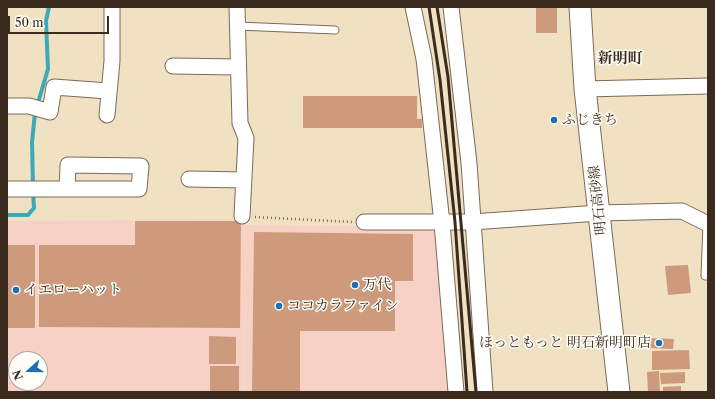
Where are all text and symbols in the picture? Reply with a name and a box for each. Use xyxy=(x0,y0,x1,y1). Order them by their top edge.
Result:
scale bar xyxy=(10,8,111,34)
text: 50 m xyxy=(15,15,44,30)
district label: 新明町 xyxy=(598,50,642,68)
place label: ふじきち xyxy=(562,112,618,128)
marker: ふじきち xyxy=(549,115,559,125)
street label: 明石高砂線 xyxy=(586,164,610,236)
place label: 万代 xyxy=(363,277,391,293)
marker: 万代 xyxy=(350,280,360,290)
place label: イエローハット xyxy=(24,282,122,298)
marker: イエローハット xyxy=(11,285,21,295)
place label: ココカラファイン xyxy=(287,298,399,314)
marker: ココカラファイン xyxy=(274,301,284,311)
place label: ほっともっと 明石新明町店 xyxy=(479,335,651,351)
marker: ほっともっと 明石新明町店 xyxy=(654,338,664,348)
north arrow xyxy=(8,351,48,391)
text: N xyxy=(9,368,26,382)

